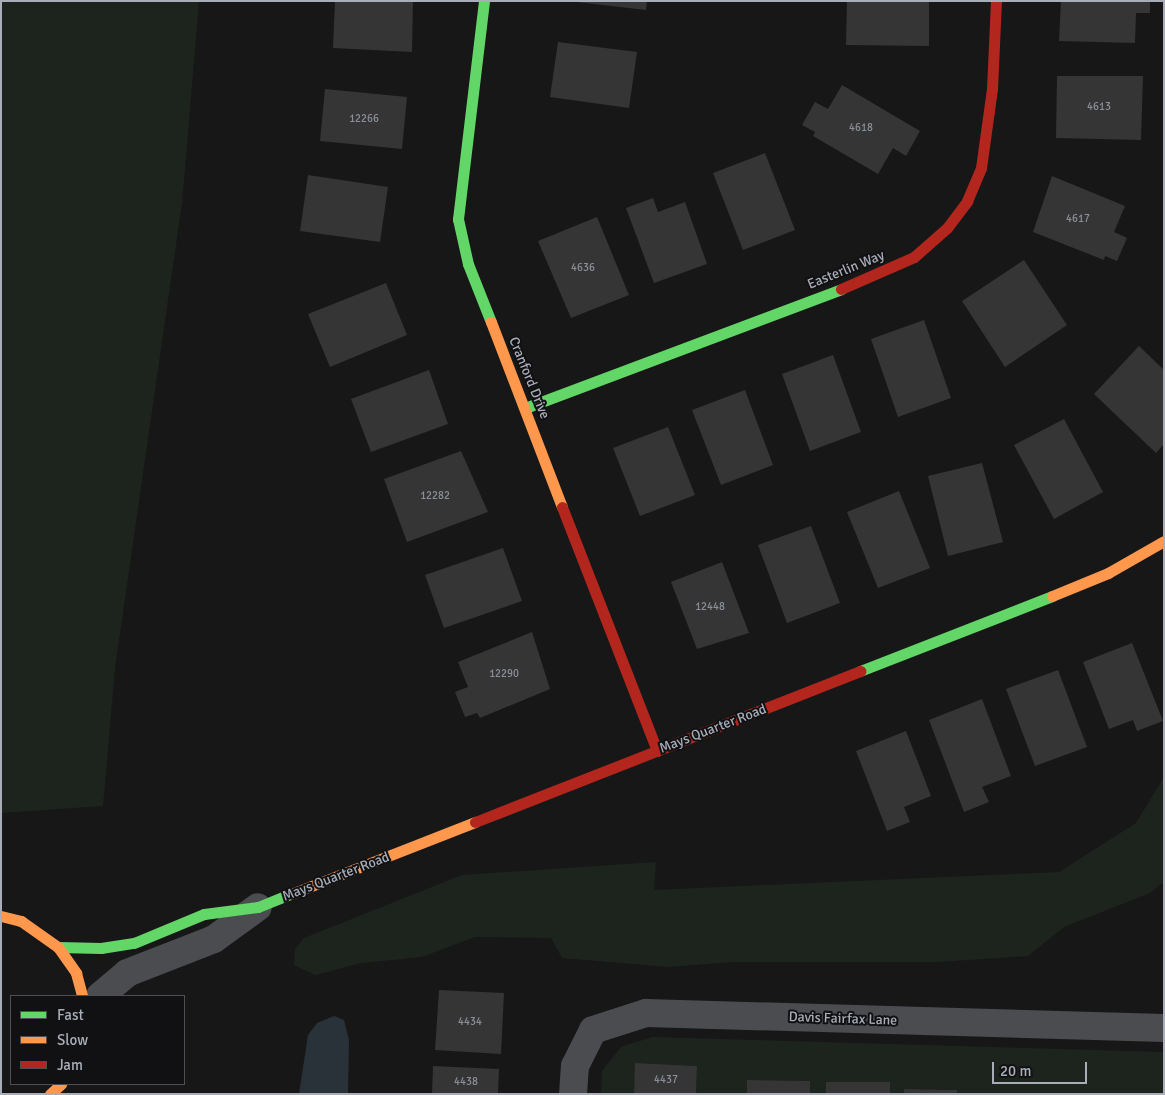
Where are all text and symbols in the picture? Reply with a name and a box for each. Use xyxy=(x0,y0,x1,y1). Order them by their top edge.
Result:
house number: 4613 xyxy=(1087,100,1111,114)
house number: 12266 xyxy=(349,112,379,126)
house number: 4618 xyxy=(849,121,873,135)
house number: 4617 xyxy=(1066,212,1090,226)
street label: Easterlin Way xyxy=(805,247,887,293)
house number: 4636 xyxy=(571,261,595,275)
street label: Cranford Drive xyxy=(505,335,553,421)
house number: 12282 xyxy=(420,489,450,503)
house number: 12448 xyxy=(695,600,725,614)
house number: 12290 xyxy=(489,667,519,681)
street label: Mays Quarter Road xyxy=(657,701,769,757)
street label: Mays Quarter Road xyxy=(280,849,392,905)
legend xyxy=(10,995,185,1085)
text: Fast xyxy=(57,1006,84,1024)
street label: Davis Fairfax Lane xyxy=(788,1009,898,1029)
house number: 4434 xyxy=(458,1015,482,1029)
text: Slow xyxy=(57,1031,88,1049)
scale bar xyxy=(995,1052,1090,1084)
text: Jam xyxy=(57,1056,83,1074)
text: 20 m xyxy=(1000,1062,1031,1080)
house number: 4437 xyxy=(654,1073,678,1087)
house number: 4438 xyxy=(454,1075,478,1089)

